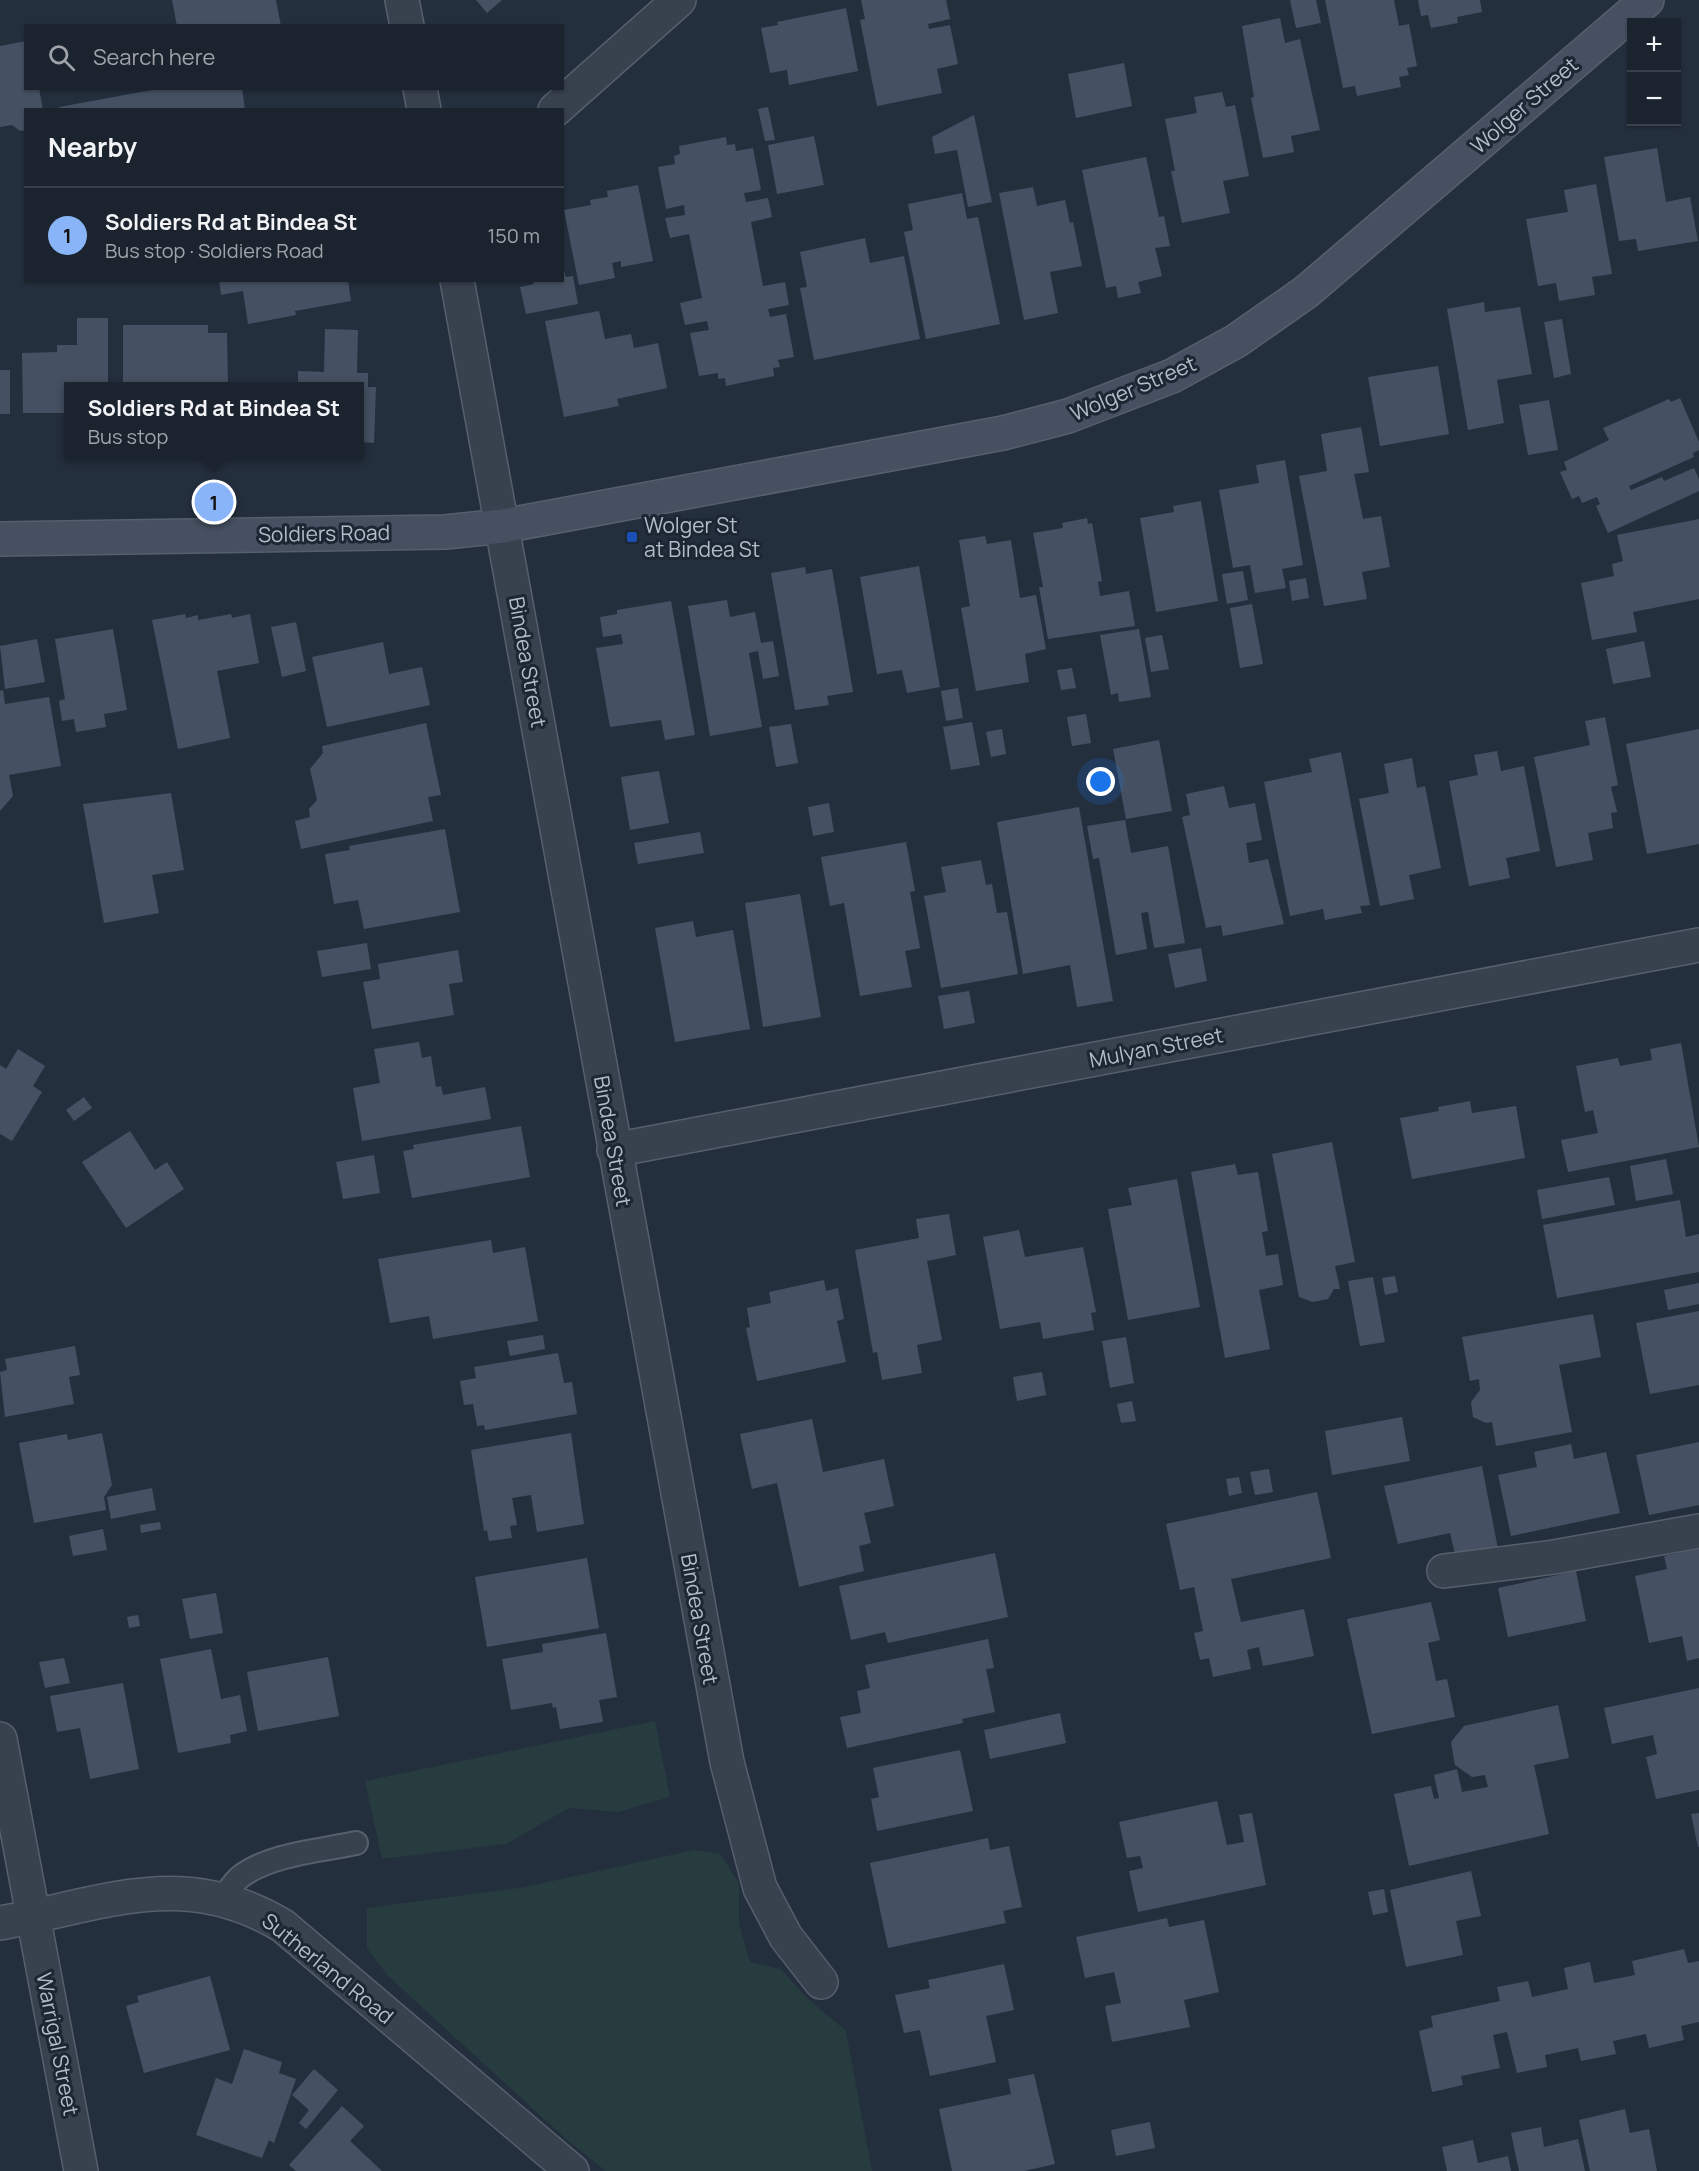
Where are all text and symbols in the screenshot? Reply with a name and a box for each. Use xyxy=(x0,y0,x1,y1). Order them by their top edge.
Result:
map controls xyxy=(1627,18,1681,126)
button: + xyxy=(1627,18,1681,72)
search box xyxy=(24,24,564,90)
icon: search xyxy=(45,41,78,74)
text: Search here xyxy=(93,42,215,72)
street label: Wolger Street xyxy=(1464,51,1584,159)
button: − xyxy=(1627,72,1681,126)
text: Nearby xyxy=(48,129,137,165)
text: Soldiers Rd at Bindea St xyxy=(105,207,357,237)
text: 1 xyxy=(63,222,72,249)
text: 150 m xyxy=(487,222,540,249)
text: Bus stop · Soldiers Road xyxy=(105,237,324,264)
street label: Wolger Street xyxy=(1066,349,1200,427)
popup xyxy=(64,382,364,460)
text: Soldiers Rd at Bindea St xyxy=(88,393,340,423)
text: Bus stop xyxy=(88,423,168,450)
pin: 1 xyxy=(194,480,234,524)
place label: Wolger St at Bindea St xyxy=(644,511,760,563)
street label: Soldiers Road xyxy=(258,518,390,548)
marker: Wolger St at Bindea St xyxy=(625,530,639,544)
street label: Bindea Street xyxy=(503,594,553,730)
your location xyxy=(1086,767,1115,796)
street label: Mulyan Street xyxy=(1087,1020,1225,1074)
street label: Bindea Street xyxy=(588,1073,638,1209)
street label: Bindea Street xyxy=(675,1551,725,1687)
street label: Sutherland Road xyxy=(256,1906,400,2030)
street label: Warrigal Street xyxy=(30,1970,86,2118)

